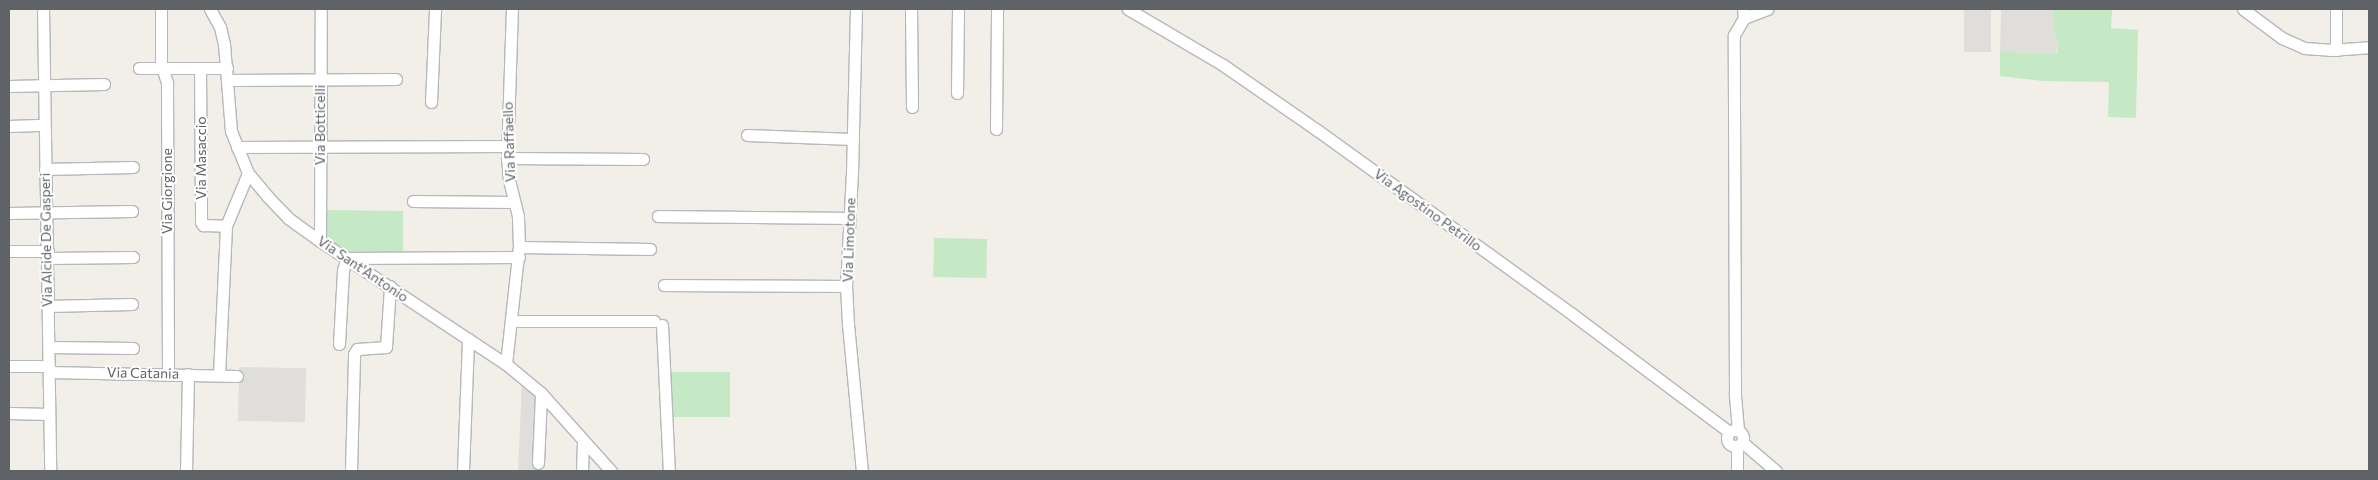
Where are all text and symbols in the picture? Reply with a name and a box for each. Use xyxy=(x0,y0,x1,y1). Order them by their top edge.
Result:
street label: Via Botticelli xyxy=(312,85,328,165)
street label: Via Raffaello xyxy=(499,101,519,183)
street label: Via Masaccio xyxy=(193,116,209,200)
street label: Via Giorgione xyxy=(159,148,175,234)
street label: Via Agostino Petrillo xyxy=(1371,165,1485,255)
street label: Via Alcide De Gasperi xyxy=(36,173,56,307)
street label: Via Limotone xyxy=(839,197,859,283)
street label: Via Sant'Antonio xyxy=(314,232,412,306)
street label: Via Catania xyxy=(107,364,179,382)

